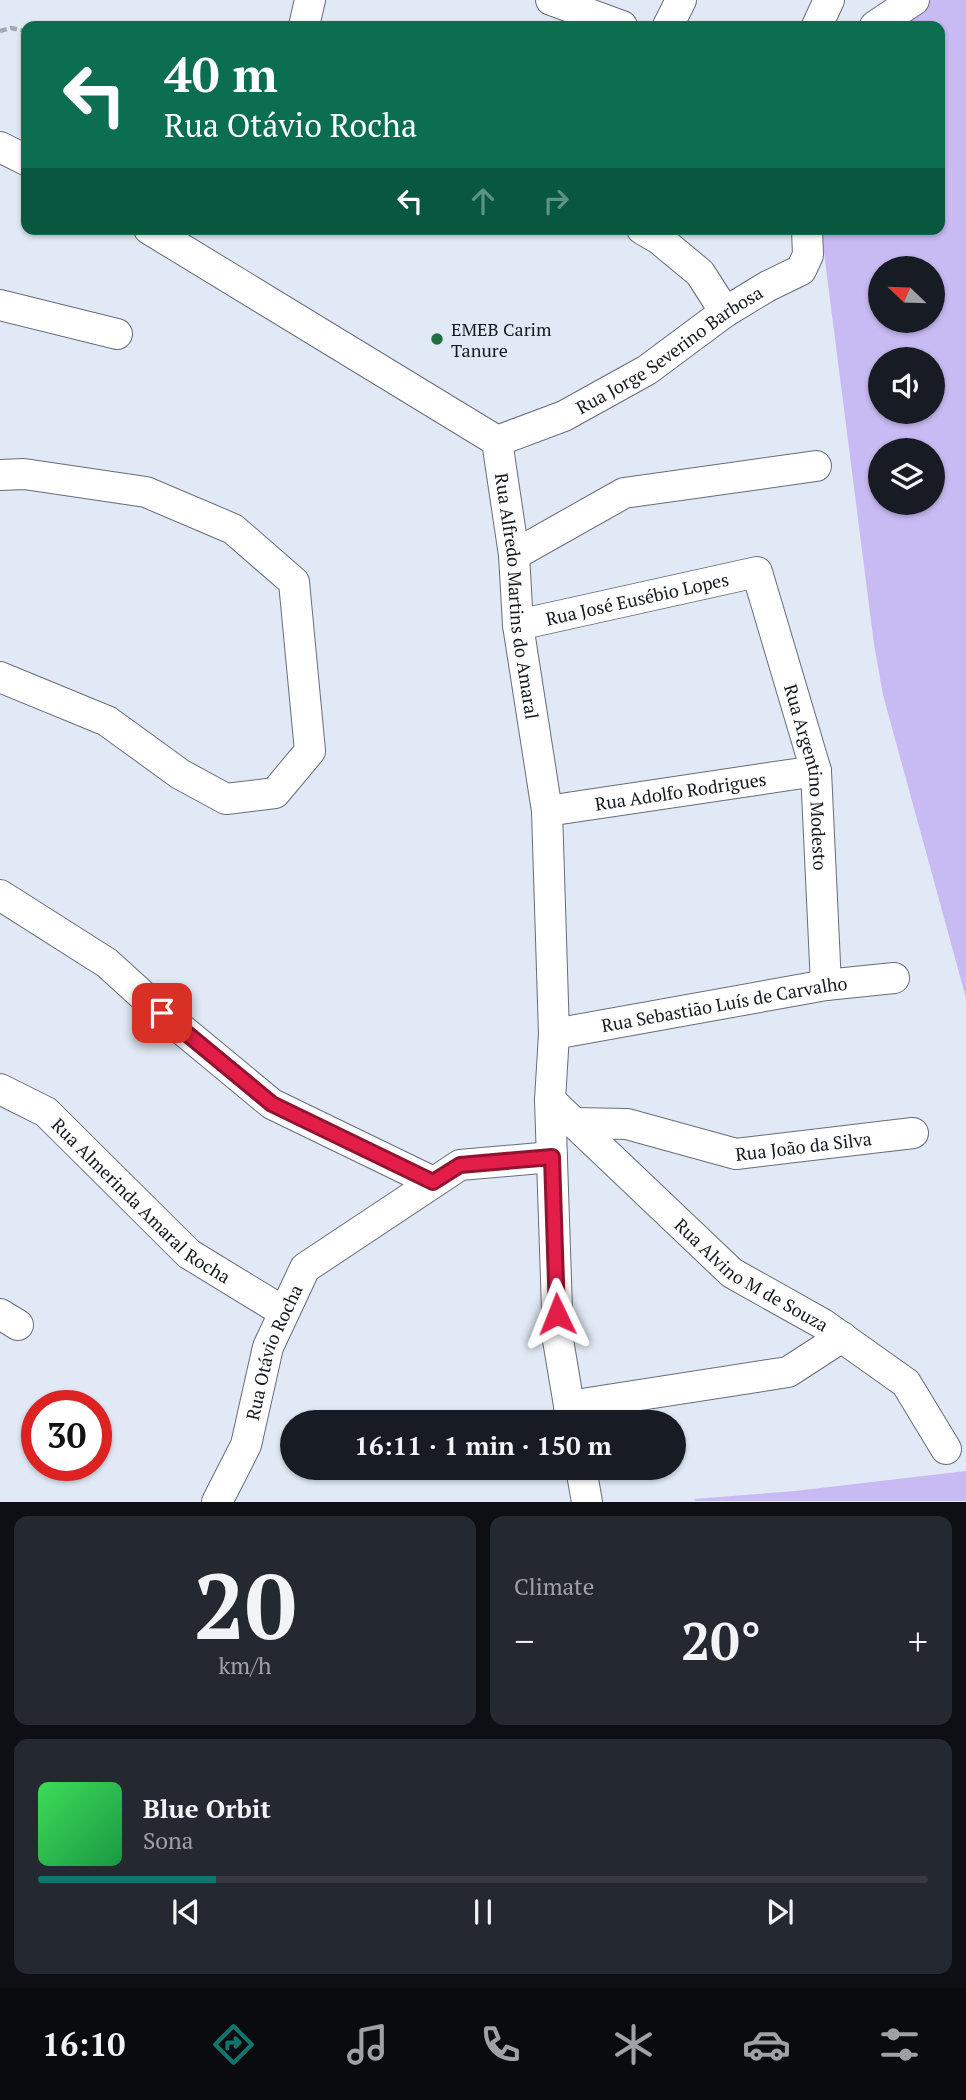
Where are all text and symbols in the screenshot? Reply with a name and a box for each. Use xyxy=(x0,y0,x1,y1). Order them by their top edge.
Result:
text: 40 m xyxy=(164,41,278,106)
icon: left xyxy=(49,49,140,140)
text: Rua Otávio Rocha xyxy=(164,104,417,146)
icon: left xyxy=(391,182,429,220)
icon: ahead xyxy=(464,182,502,220)
icon: right xyxy=(537,182,575,220)
north arrow xyxy=(868,256,945,332)
map controls xyxy=(868,256,945,515)
street label: Rua Jorge Severino Barbosa xyxy=(571,280,767,419)
place label: EMEB Carim Tanure xyxy=(451,317,552,362)
marker: EMEB Carim Tanure xyxy=(429,331,445,347)
button: sound xyxy=(868,347,945,424)
button: layers xyxy=(868,438,945,515)
street label: Rua Alfredo Martins do Amaral xyxy=(490,471,545,721)
street label: Rua José Eusébio Lopes xyxy=(543,567,731,631)
street label: Rua Argentino Modesto xyxy=(779,681,833,871)
street label: Rua Adolfo Rodrigues xyxy=(593,767,768,816)
street label: Rua Sebastião Luís de Carvalho xyxy=(599,971,849,1037)
pin xyxy=(132,983,192,1043)
icon: arrive xyxy=(143,994,181,1032)
street label: Rua Almerinda Amaral Rocha xyxy=(47,1113,235,1289)
street label: Rua João da Silva xyxy=(734,1126,873,1166)
street label: Rua Alvino M de Souza xyxy=(669,1213,833,1337)
position arrow xyxy=(520,1277,594,1351)
street label: Rua Otávio Rocha xyxy=(240,1280,308,1422)
speed limit sign: 30 xyxy=(21,1390,112,1481)
text: 16:11 · 1 min · 150 m xyxy=(354,1428,612,1462)
text: 20 xyxy=(194,1544,296,1665)
text: Climate xyxy=(514,1571,594,1602)
text: 20° xyxy=(681,1606,761,1675)
text: − xyxy=(514,1616,534,1666)
text: + xyxy=(908,1616,928,1666)
text: km/h xyxy=(218,1650,272,1681)
text: Blue Orbit xyxy=(143,1791,271,1825)
text: Sona xyxy=(143,1825,193,1856)
icon: previous xyxy=(167,1893,205,1931)
icon: pause xyxy=(464,1893,502,1931)
icon: next xyxy=(761,1893,799,1931)
icon: directions xyxy=(209,2020,258,2069)
icon: music xyxy=(343,2020,392,2069)
icon: phone xyxy=(476,2020,525,2069)
icon: climate xyxy=(609,2020,658,2069)
icon: car xyxy=(742,2020,791,2069)
icon: filters xyxy=(875,2020,924,2069)
text: 16:10 xyxy=(42,2023,125,2065)

